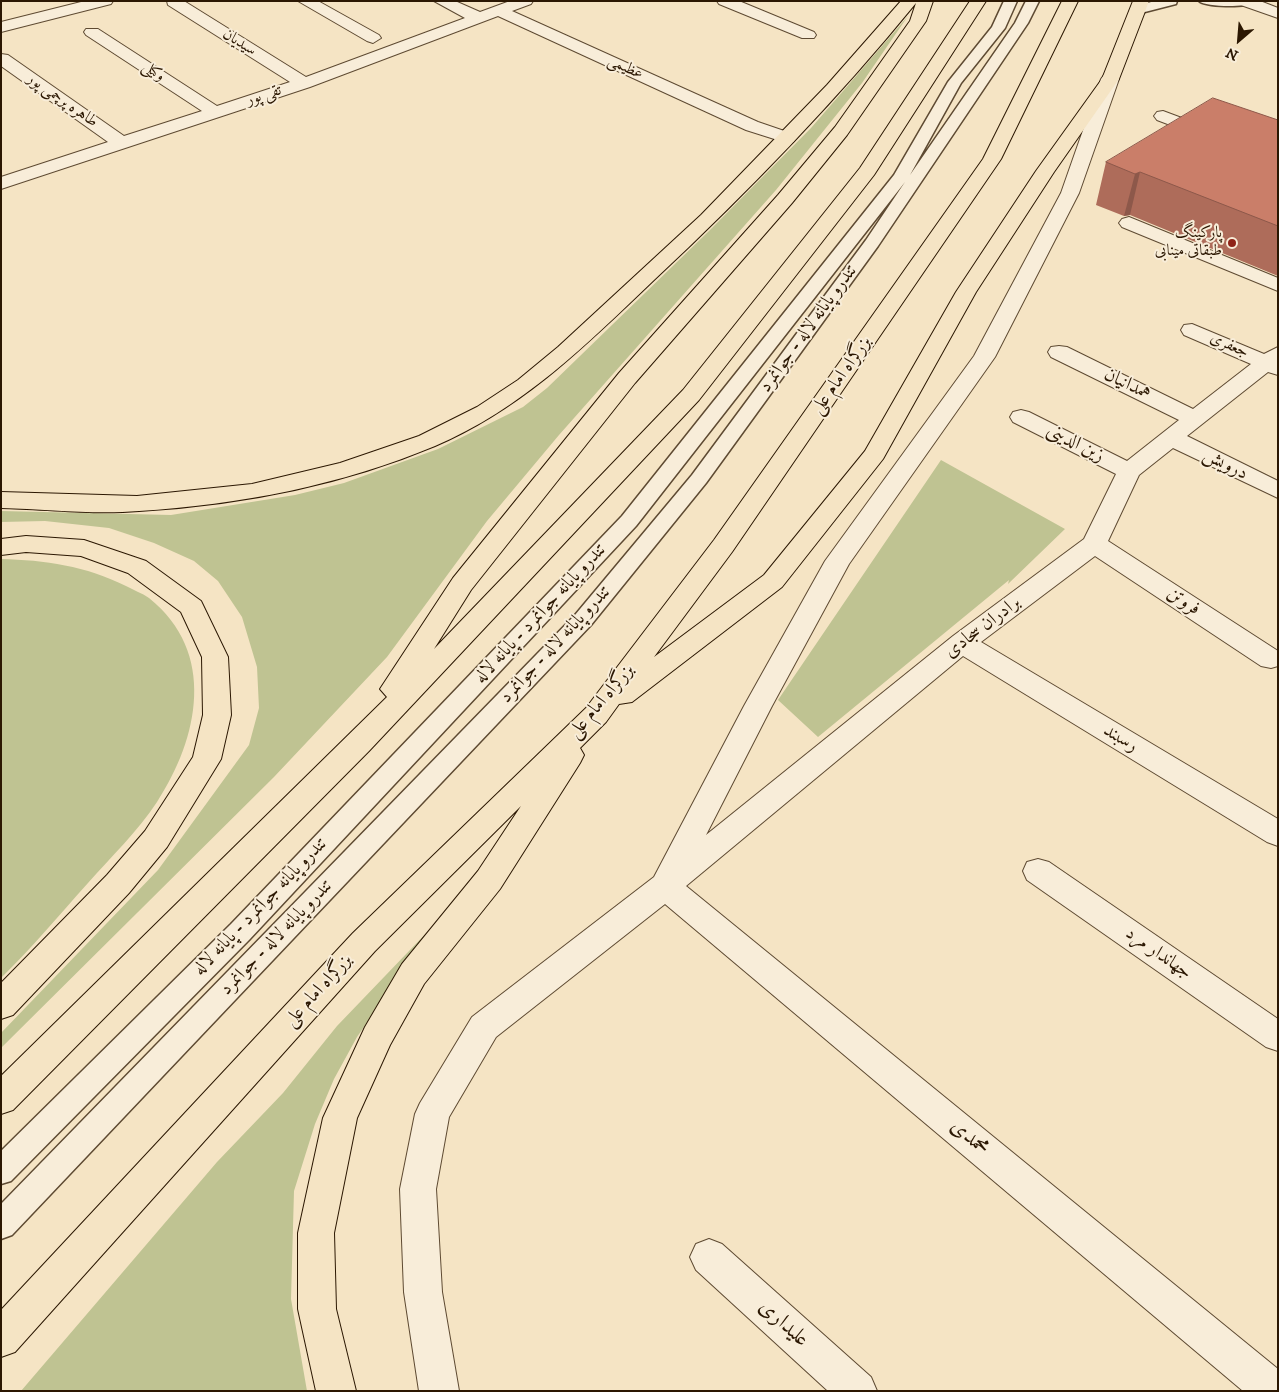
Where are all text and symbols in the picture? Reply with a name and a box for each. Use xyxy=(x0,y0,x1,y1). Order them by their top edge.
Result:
north arrow xyxy=(1214,15,1264,65)
street label: سیدیان xyxy=(218,25,260,61)
text: N xyxy=(1223,43,1241,64)
street label: عظیمی xyxy=(604,52,646,84)
street label: وکیلی xyxy=(138,57,168,87)
street label: طاهره پرچمی پور xyxy=(23,70,101,132)
street label: تقی پور xyxy=(244,81,284,111)
place label: پارکینگ طبقاتی مینابی xyxy=(1155,224,1222,262)
marker: پارکینگ طبقاتی مینابی xyxy=(1226,237,1238,249)
street label: تندرو پایانه لاله - جوانمرد xyxy=(755,260,863,398)
street label: جعفری xyxy=(1207,329,1251,363)
street label: بزرگراه امام علی xyxy=(807,332,877,420)
street label: همدانیان xyxy=(1100,364,1154,406)
street label: زین الدینی xyxy=(1042,420,1108,468)
street label: درویش xyxy=(1199,444,1251,486)
street label: تندرو پایانه جوانمرد - پایانه لاله xyxy=(470,539,612,689)
street label: تندرو پایانه لاله - جوانمرد xyxy=(495,581,617,709)
street label: فروتن xyxy=(1162,583,1204,621)
street label: برادران سجادی xyxy=(941,592,1025,664)
street label: بزرگراه امام علی xyxy=(564,660,640,744)
street label: رسبند xyxy=(1098,720,1142,758)
street label: تندرو پایانه جوانمرد - پایانه لاله xyxy=(189,833,333,981)
street label: تندرو پایانه لاله - جوانمرد xyxy=(216,875,338,1001)
street label: جهاندار مرد xyxy=(1120,923,1196,985)
street label: بزرگراه امام علی xyxy=(280,950,358,1032)
street label: محمدی xyxy=(944,1114,994,1162)
street label: علیداری xyxy=(752,1294,814,1354)

